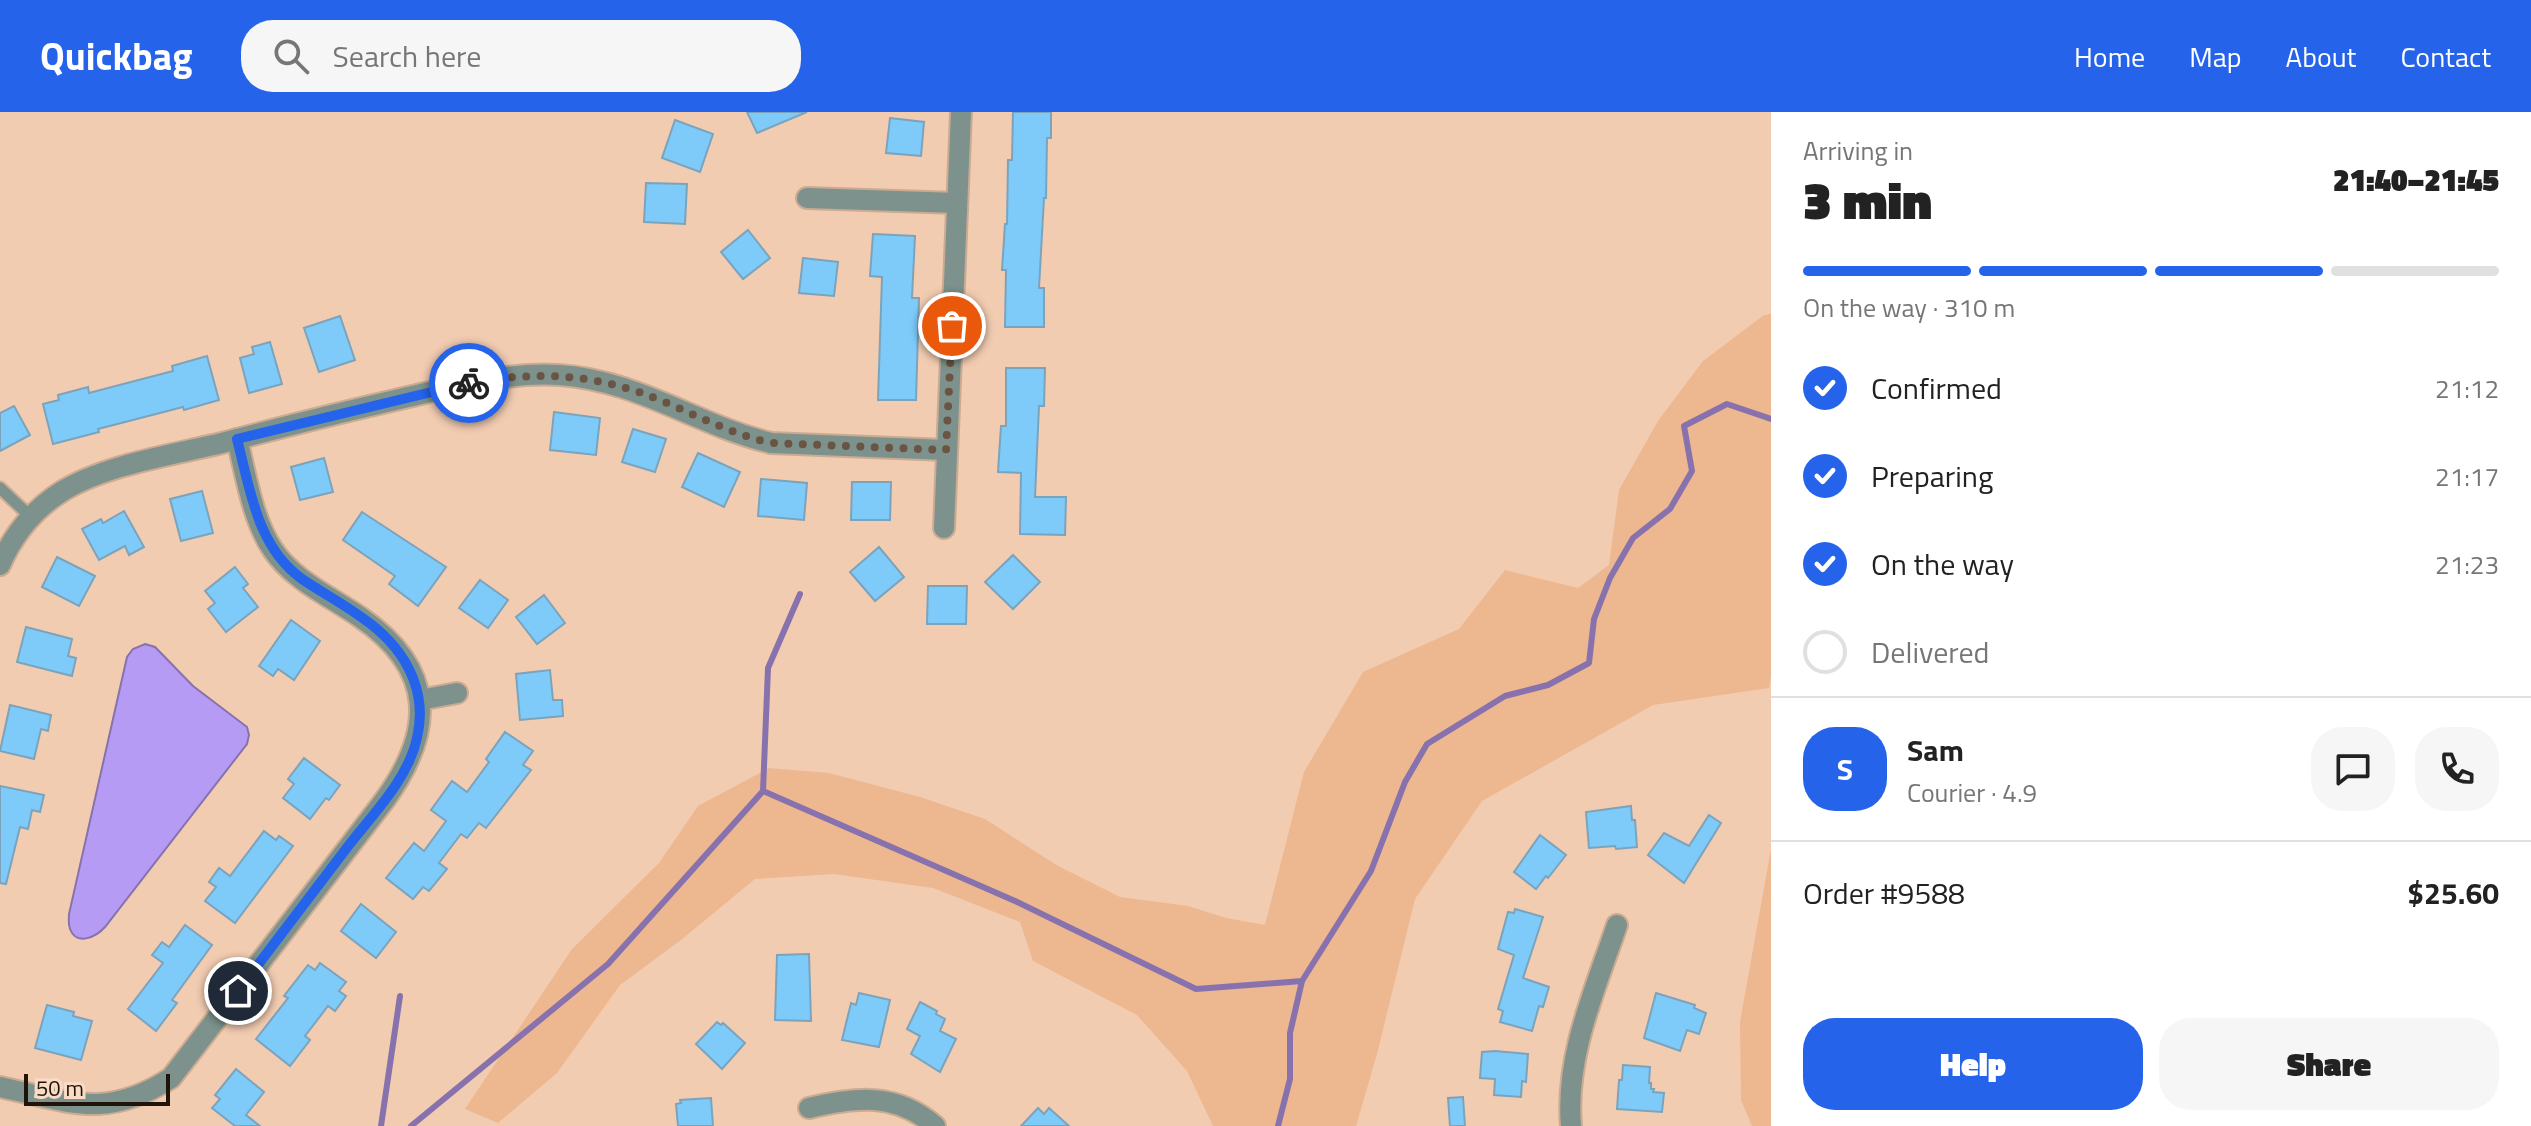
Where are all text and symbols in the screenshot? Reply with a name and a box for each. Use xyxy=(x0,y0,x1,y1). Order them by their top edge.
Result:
search box xyxy=(241,20,801,92)
text: Quickbag xyxy=(40,27,193,85)
text: Search here xyxy=(333,33,481,79)
icon: search xyxy=(269,34,313,78)
text: Home xyxy=(2074,35,2145,78)
text: Map xyxy=(2189,35,2242,78)
text: About xyxy=(2286,35,2356,78)
text: Contact xyxy=(2400,35,2491,78)
text: Arriving in xyxy=(1803,131,1913,170)
text: 21:40–21:45 xyxy=(2333,157,2499,203)
text: 3 min xyxy=(1803,160,1932,239)
text: On the way · 310 m xyxy=(1803,288,2015,327)
pin xyxy=(918,292,986,360)
icon: bag xyxy=(930,304,974,348)
courier xyxy=(429,343,509,423)
icon: bike xyxy=(447,361,491,405)
text: Confirmed xyxy=(1871,365,2002,411)
icon: check xyxy=(1803,366,1847,410)
text: 21:12 xyxy=(2435,369,2499,408)
text: Preparing xyxy=(1871,453,1993,499)
icon: check xyxy=(1803,454,1847,498)
text: 21:17 xyxy=(2435,457,2499,496)
text: On the way xyxy=(1871,541,2014,587)
icon: check xyxy=(1803,542,1847,586)
text: 21:23 xyxy=(2435,545,2499,584)
text: Delivered xyxy=(1871,629,1989,675)
text: Sam xyxy=(1907,727,1964,773)
button: chat xyxy=(2311,727,2395,811)
button: phone xyxy=(2415,727,2499,811)
text: S xyxy=(1837,746,1853,792)
text: Courier · 4.9 xyxy=(1907,773,2037,812)
text: Order #9588 xyxy=(1803,870,1965,916)
text: $25.60 xyxy=(2407,870,2499,916)
pin xyxy=(204,957,272,1025)
icon: home xyxy=(216,969,260,1013)
button: Help xyxy=(1803,1018,2143,1110)
button: Share xyxy=(2159,1018,2499,1110)
scale bar xyxy=(24,1070,170,1106)
text: 50 m xyxy=(36,1071,84,1105)

